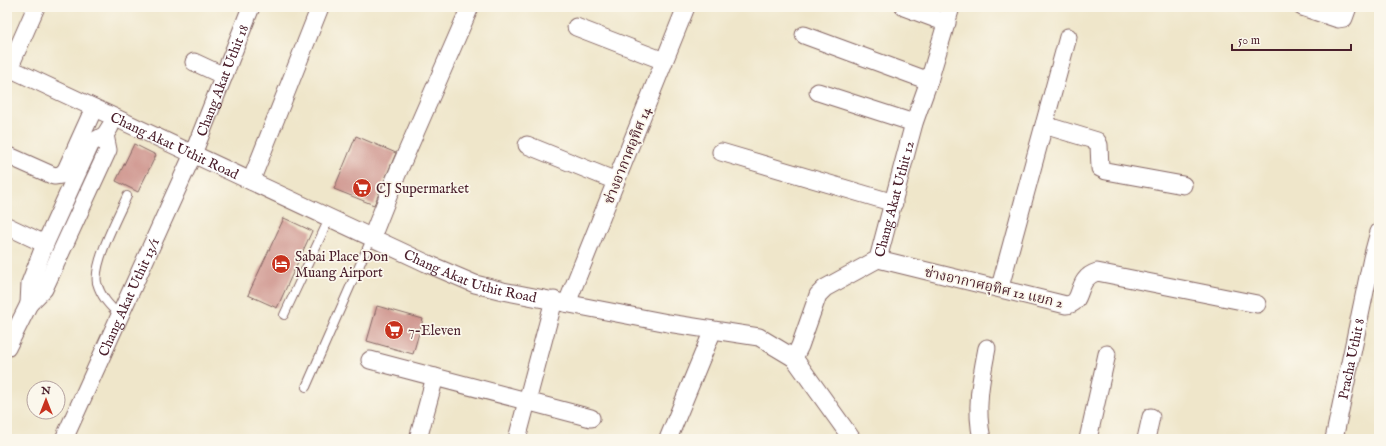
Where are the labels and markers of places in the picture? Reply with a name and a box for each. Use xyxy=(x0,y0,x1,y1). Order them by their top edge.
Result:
supermarket icon: CJ Supermarket xyxy=(351,177,373,199)
place label: CJ Supermarket xyxy=(376,180,469,198)
place label: Sabai Place Don Muang Airport xyxy=(295,248,389,282)
hotel icon: Sabai Place Don Muang Airport xyxy=(270,253,292,275)
supermarket icon: 7-Eleven xyxy=(383,319,405,341)
place label: 7-Eleven xyxy=(408,322,462,340)

